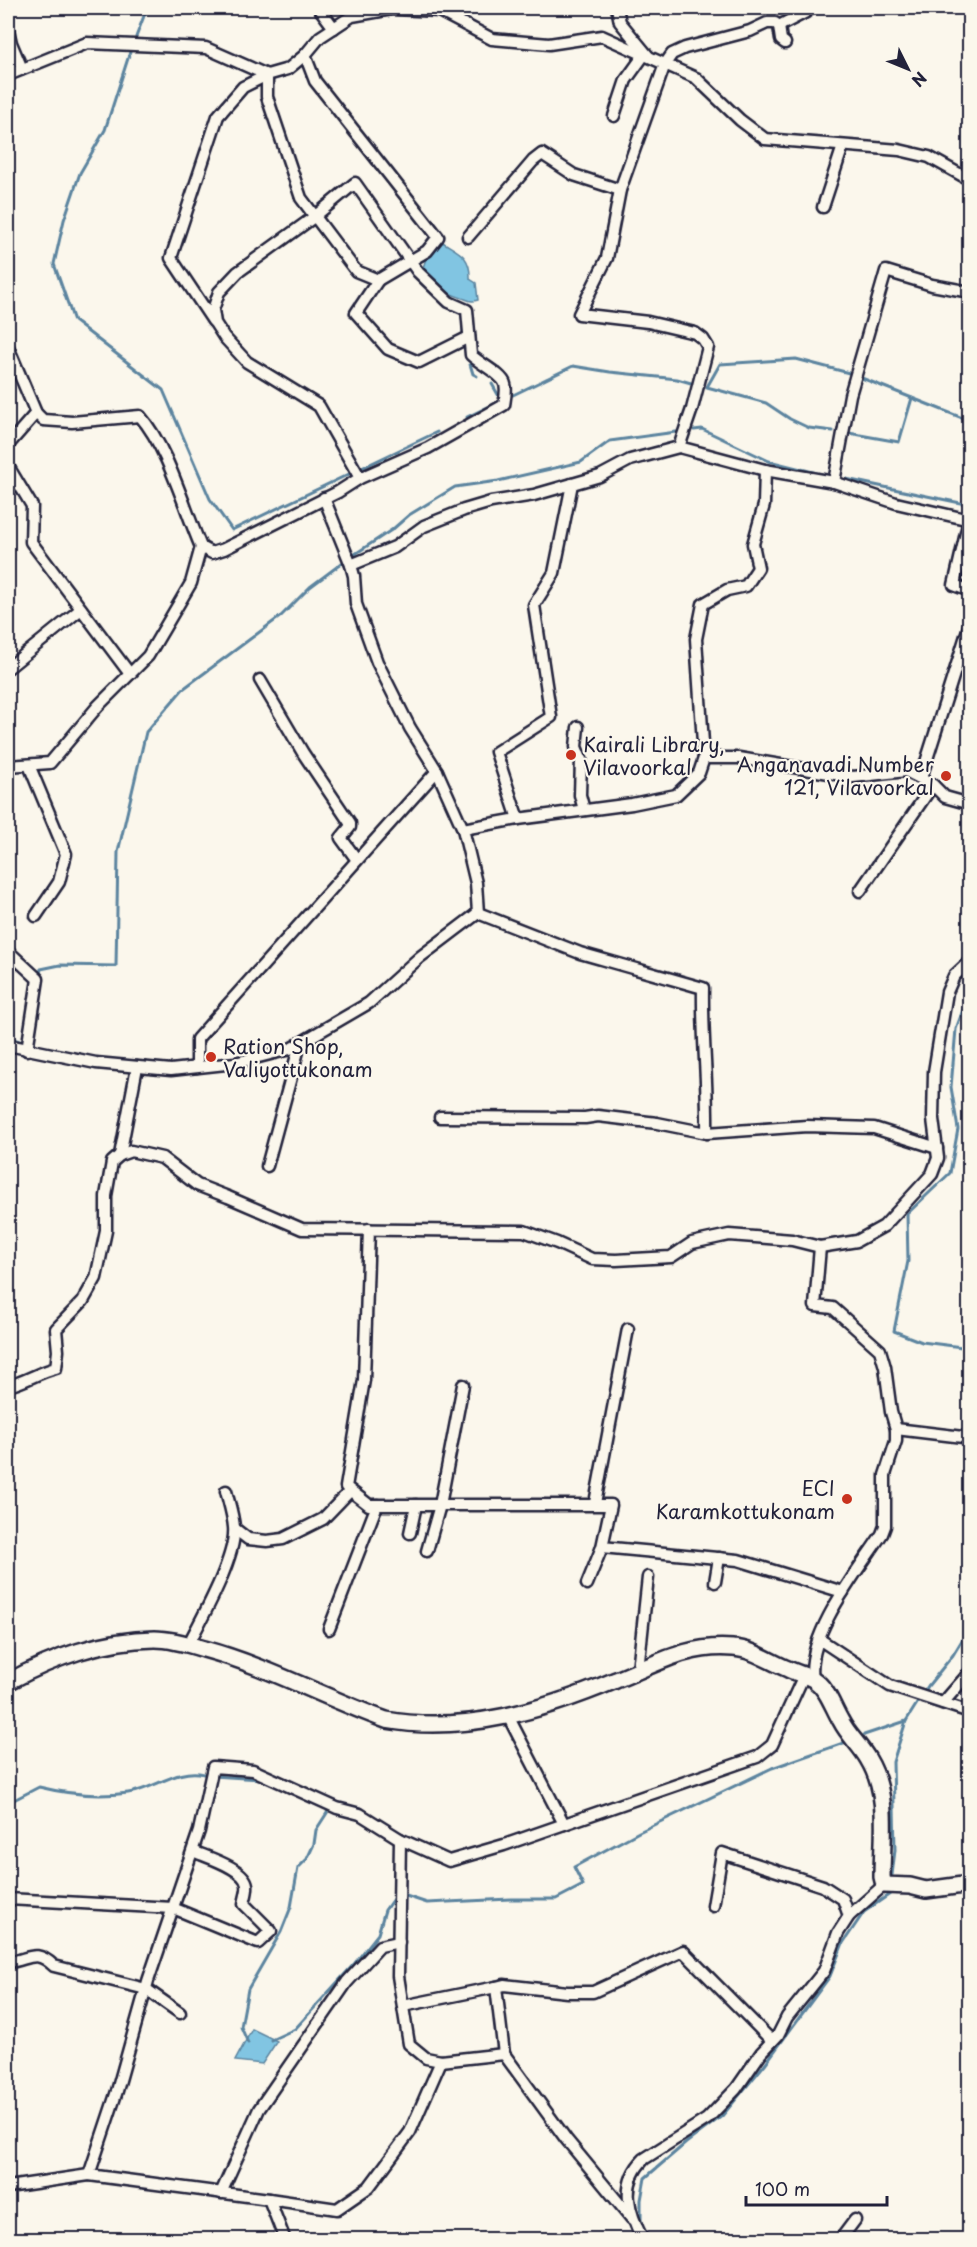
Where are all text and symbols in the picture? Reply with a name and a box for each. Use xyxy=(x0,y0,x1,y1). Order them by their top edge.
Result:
north arrow xyxy=(878,39,938,99)
text: N xyxy=(907,67,933,93)
place label: Kairali Library, Vilavoorkal xyxy=(583,729,725,782)
marker: Kairali Library, Vilavoorkal xyxy=(564,748,578,762)
place label: Anganavadi Number 121, Vilavoorkal xyxy=(737,749,935,802)
marker: Anganavadi Number 121, Vilavoorkal xyxy=(939,769,953,783)
place label: Ration Shop, Valiyottukonam xyxy=(223,1031,373,1084)
marker: Ration Shop, Valiyottukonam xyxy=(204,1050,218,1064)
place label: ECI Karamkottukonam xyxy=(656,1473,835,1526)
marker: ECI Karamkottukonam xyxy=(840,1492,854,1506)
scale bar xyxy=(746,2169,887,2207)
text: 100 m xyxy=(755,2175,810,2202)

